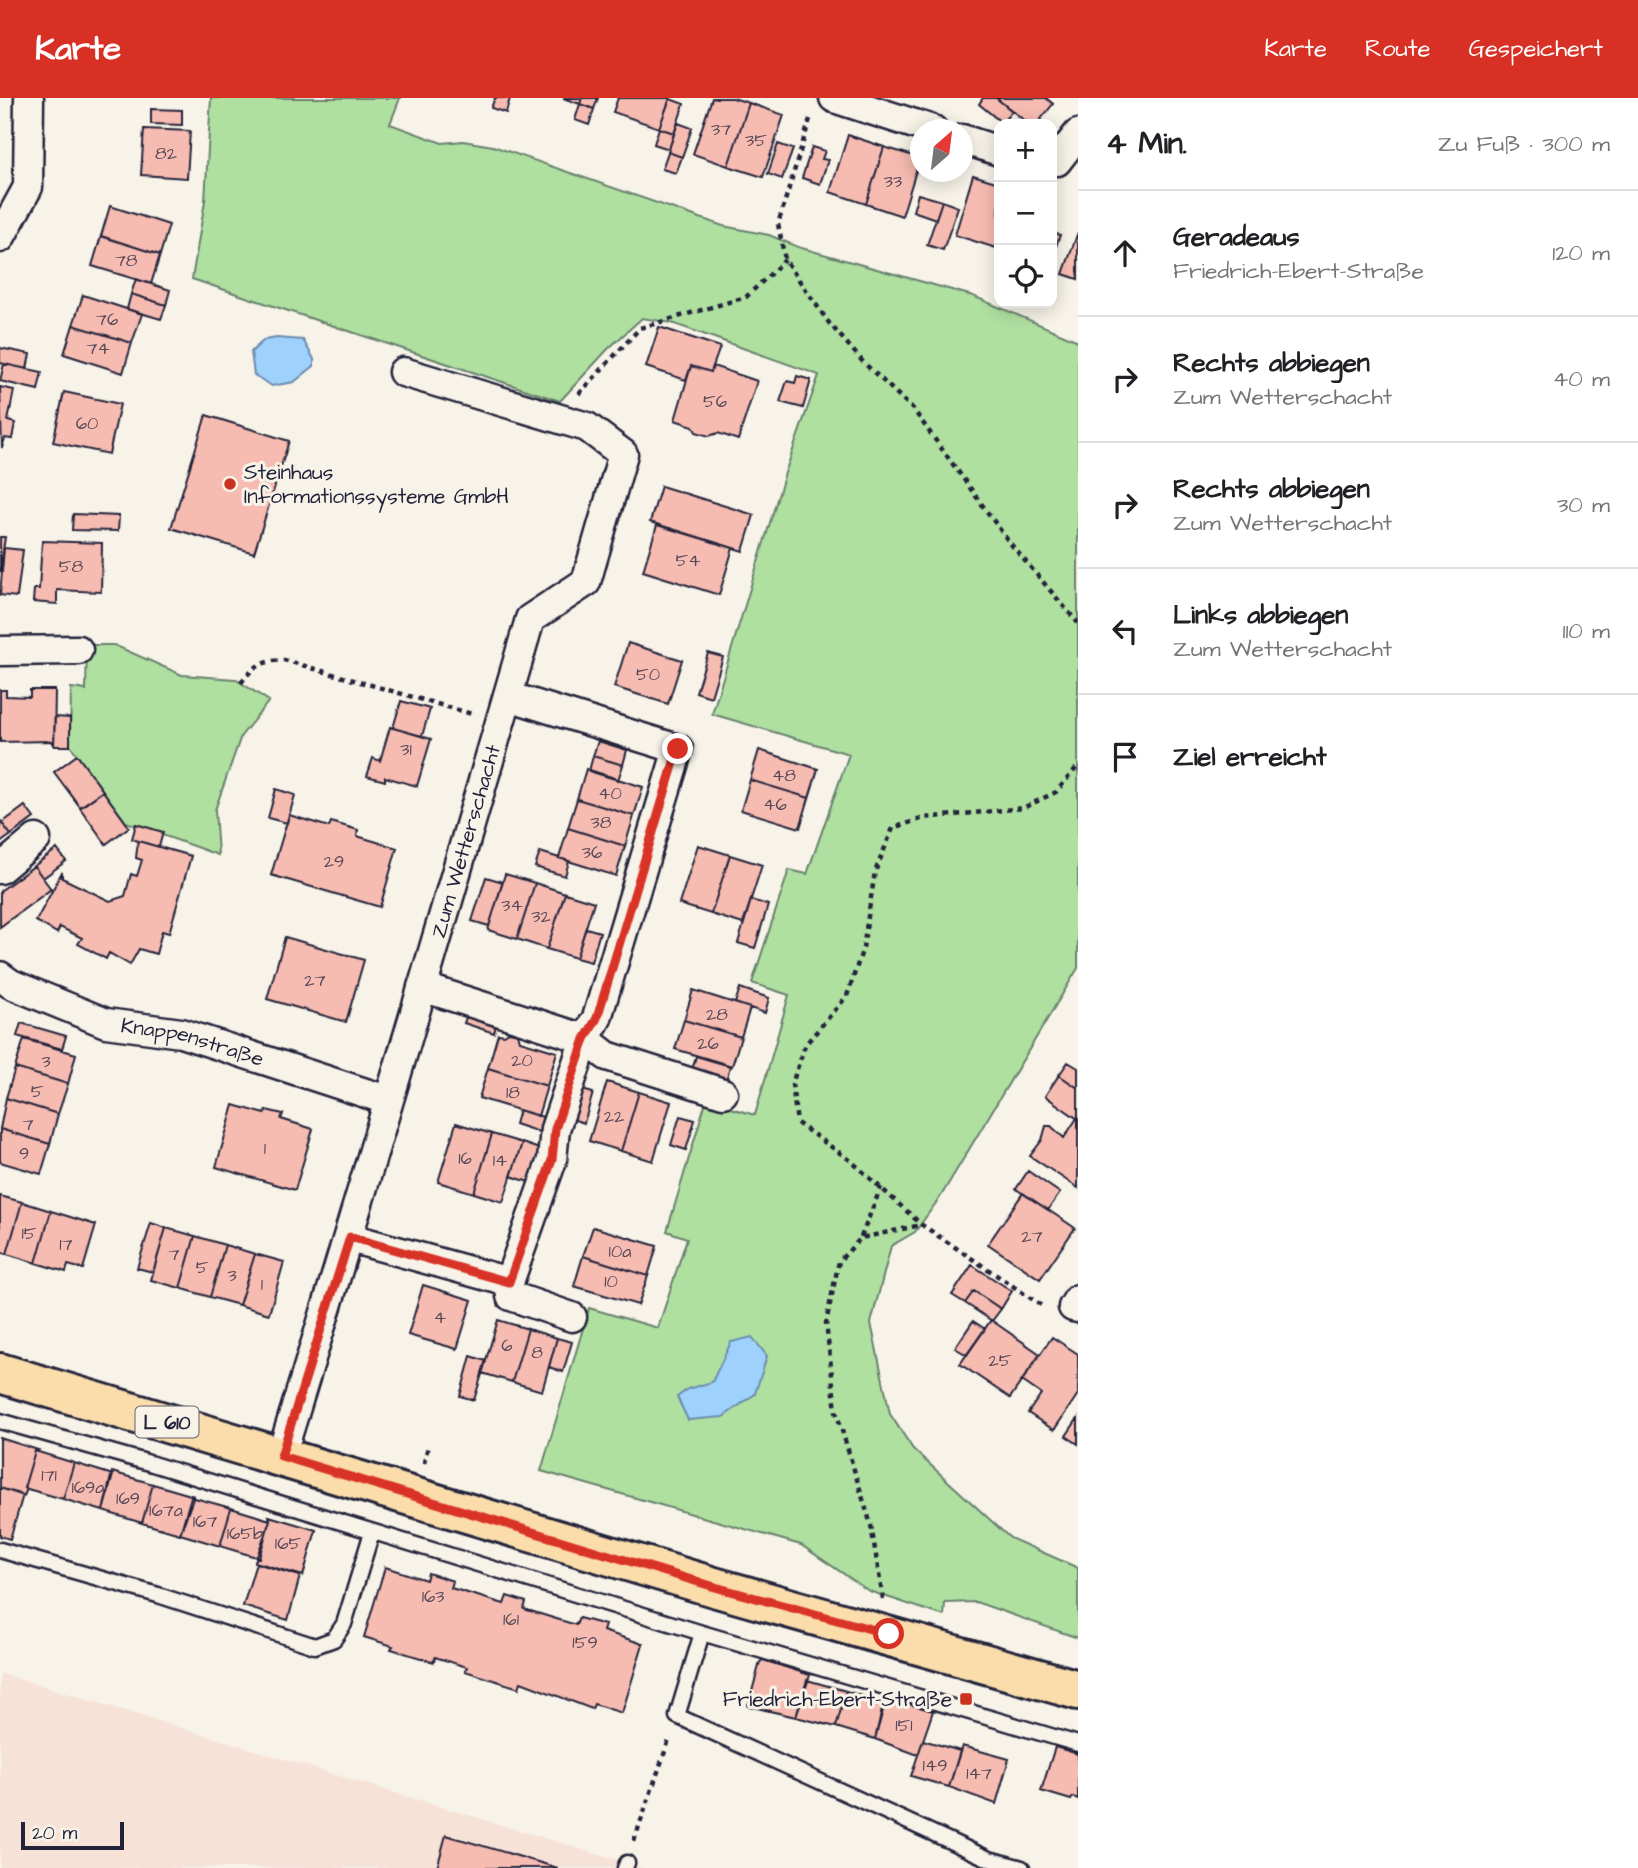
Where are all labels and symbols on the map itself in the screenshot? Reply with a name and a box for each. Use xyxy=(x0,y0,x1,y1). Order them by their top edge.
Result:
house number: 37 xyxy=(711,117,731,142)
north arrow xyxy=(910,119,973,182)
house number: 35 xyxy=(745,128,767,153)
house number: 82 xyxy=(155,141,178,166)
house number: 33 xyxy=(884,169,902,194)
house number: 78 xyxy=(115,248,138,273)
house number: 76 xyxy=(96,307,118,332)
house number: 74 xyxy=(86,336,110,361)
house number: 56 xyxy=(703,389,727,414)
house number: 60 xyxy=(76,411,98,436)
place label: Steinhaus Informationssysteme GmbH xyxy=(244,458,509,513)
marker: Steinhaus Informationssysteme GmbH xyxy=(222,476,238,492)
house number: 54 xyxy=(676,548,701,573)
house number: 58 xyxy=(59,554,84,579)
house number: 50 xyxy=(636,662,660,687)
route end xyxy=(662,733,693,764)
house number: 31 xyxy=(400,737,412,762)
street label: Zum Wetterschacht xyxy=(424,741,508,941)
house number: 48 xyxy=(772,763,796,788)
house number: 40 xyxy=(598,781,622,806)
house number: 46 xyxy=(763,792,787,817)
house number: 38 xyxy=(591,810,612,835)
house number: 36 xyxy=(582,840,602,865)
house number: 29 xyxy=(324,849,344,874)
house number: 34 xyxy=(501,893,523,918)
house number: 32 xyxy=(531,904,551,929)
house number: 27 xyxy=(304,968,326,993)
house number: 28 xyxy=(706,1002,728,1027)
street label: Knappenstraße xyxy=(119,1011,268,1074)
house number: 26 xyxy=(697,1031,719,1056)
house number: 20 xyxy=(511,1048,533,1073)
house number: 3 xyxy=(41,1049,51,1074)
house number: 5 xyxy=(31,1079,44,1104)
house number: 18 xyxy=(506,1080,520,1105)
house number: 22 xyxy=(604,1104,625,1129)
house number: 7 xyxy=(22,1112,34,1137)
house number: 1 xyxy=(264,1136,266,1161)
house number: 9 xyxy=(19,1141,29,1166)
house number: 16 xyxy=(458,1146,472,1171)
house number: 14 xyxy=(493,1148,507,1173)
house number: 15 xyxy=(21,1221,37,1246)
house number: 27 xyxy=(1021,1224,1043,1249)
house number: 17 xyxy=(59,1232,73,1257)
house number: 10a xyxy=(609,1239,631,1264)
house number: 7 xyxy=(168,1242,180,1267)
house number: 5 xyxy=(196,1255,209,1280)
house number: 3 xyxy=(227,1263,237,1288)
house number: 10 xyxy=(604,1269,618,1294)
house number: 1 xyxy=(261,1272,263,1297)
house number: 4 xyxy=(434,1305,446,1330)
house number: 6 xyxy=(501,1333,513,1358)
house number: 8 xyxy=(531,1340,543,1365)
house number: 25 xyxy=(988,1348,1012,1373)
road number: L 610 xyxy=(136,1406,198,1438)
house number: 171 xyxy=(41,1463,57,1488)
house number: 169a xyxy=(72,1475,105,1500)
house number: 169 xyxy=(116,1486,140,1511)
house number: 167a xyxy=(149,1498,183,1523)
house number: 167 xyxy=(193,1509,217,1534)
house number: 165b xyxy=(227,1521,263,1546)
house number: 165 xyxy=(275,1531,301,1556)
house number: 163 xyxy=(422,1584,444,1609)
house number: 161 xyxy=(503,1607,519,1632)
route start xyxy=(873,1618,904,1649)
house number: 159 xyxy=(572,1630,598,1655)
place label: Friedrich-Ebert-Straße xyxy=(723,1685,952,1714)
marker: Friedrich-Ebert-Straße xyxy=(958,1691,974,1707)
house number: 151 xyxy=(895,1713,913,1738)
house number: 149 xyxy=(923,1753,947,1778)
house number: 147 xyxy=(966,1761,992,1786)
scale bar xyxy=(21,1819,124,1851)

